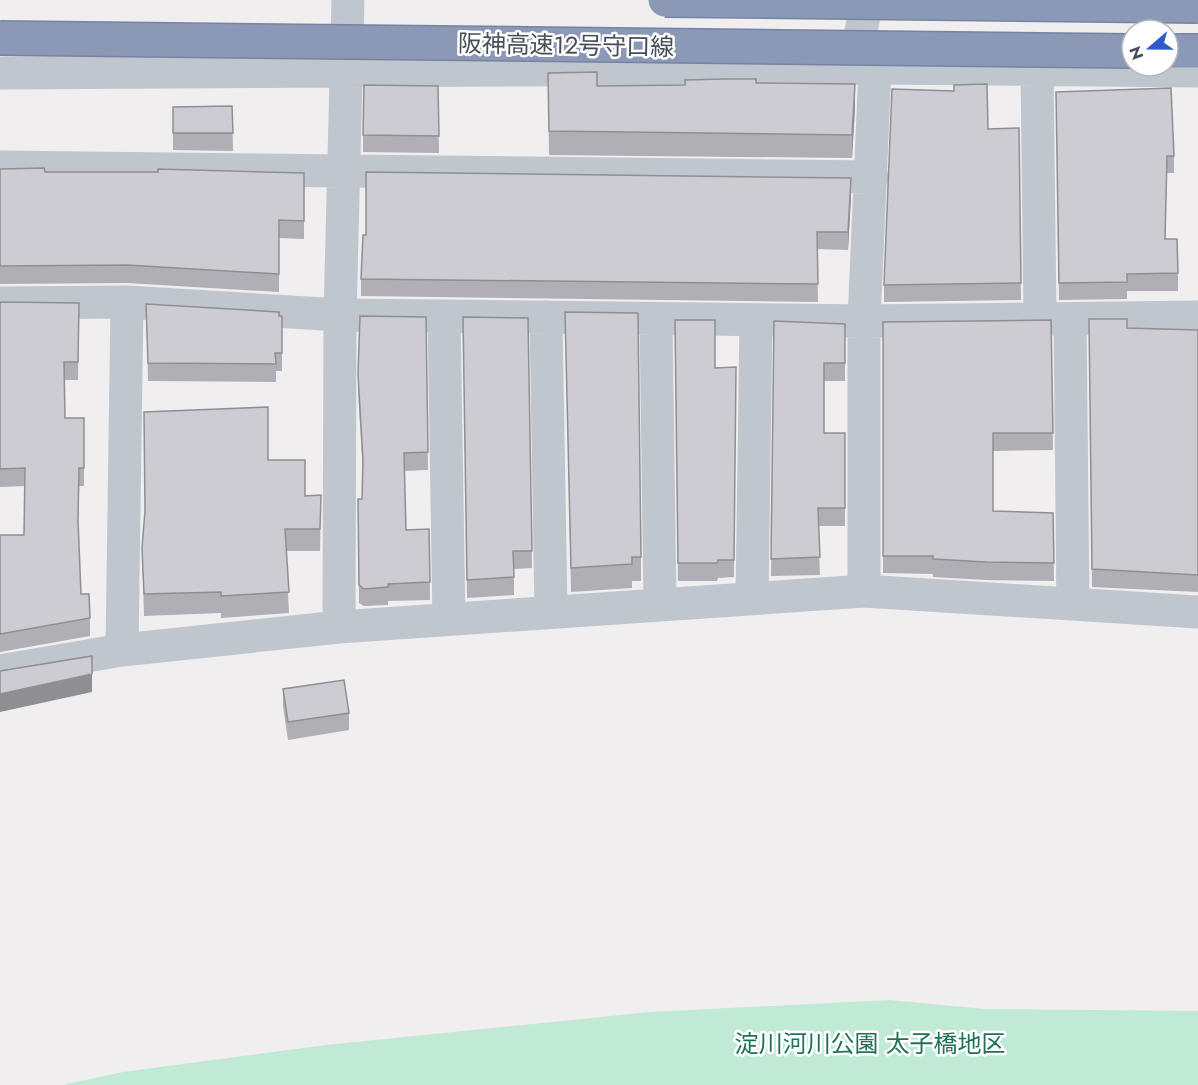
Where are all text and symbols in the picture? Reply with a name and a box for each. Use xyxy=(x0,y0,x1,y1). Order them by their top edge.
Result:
north arrow xyxy=(1120,18,1180,78)
street label: 阪神高速12号守口線 xyxy=(457,26,675,64)
text: N xyxy=(1123,43,1149,63)
park label: 淀川河川公園 太子橋地区 xyxy=(734,1026,1006,1061)

